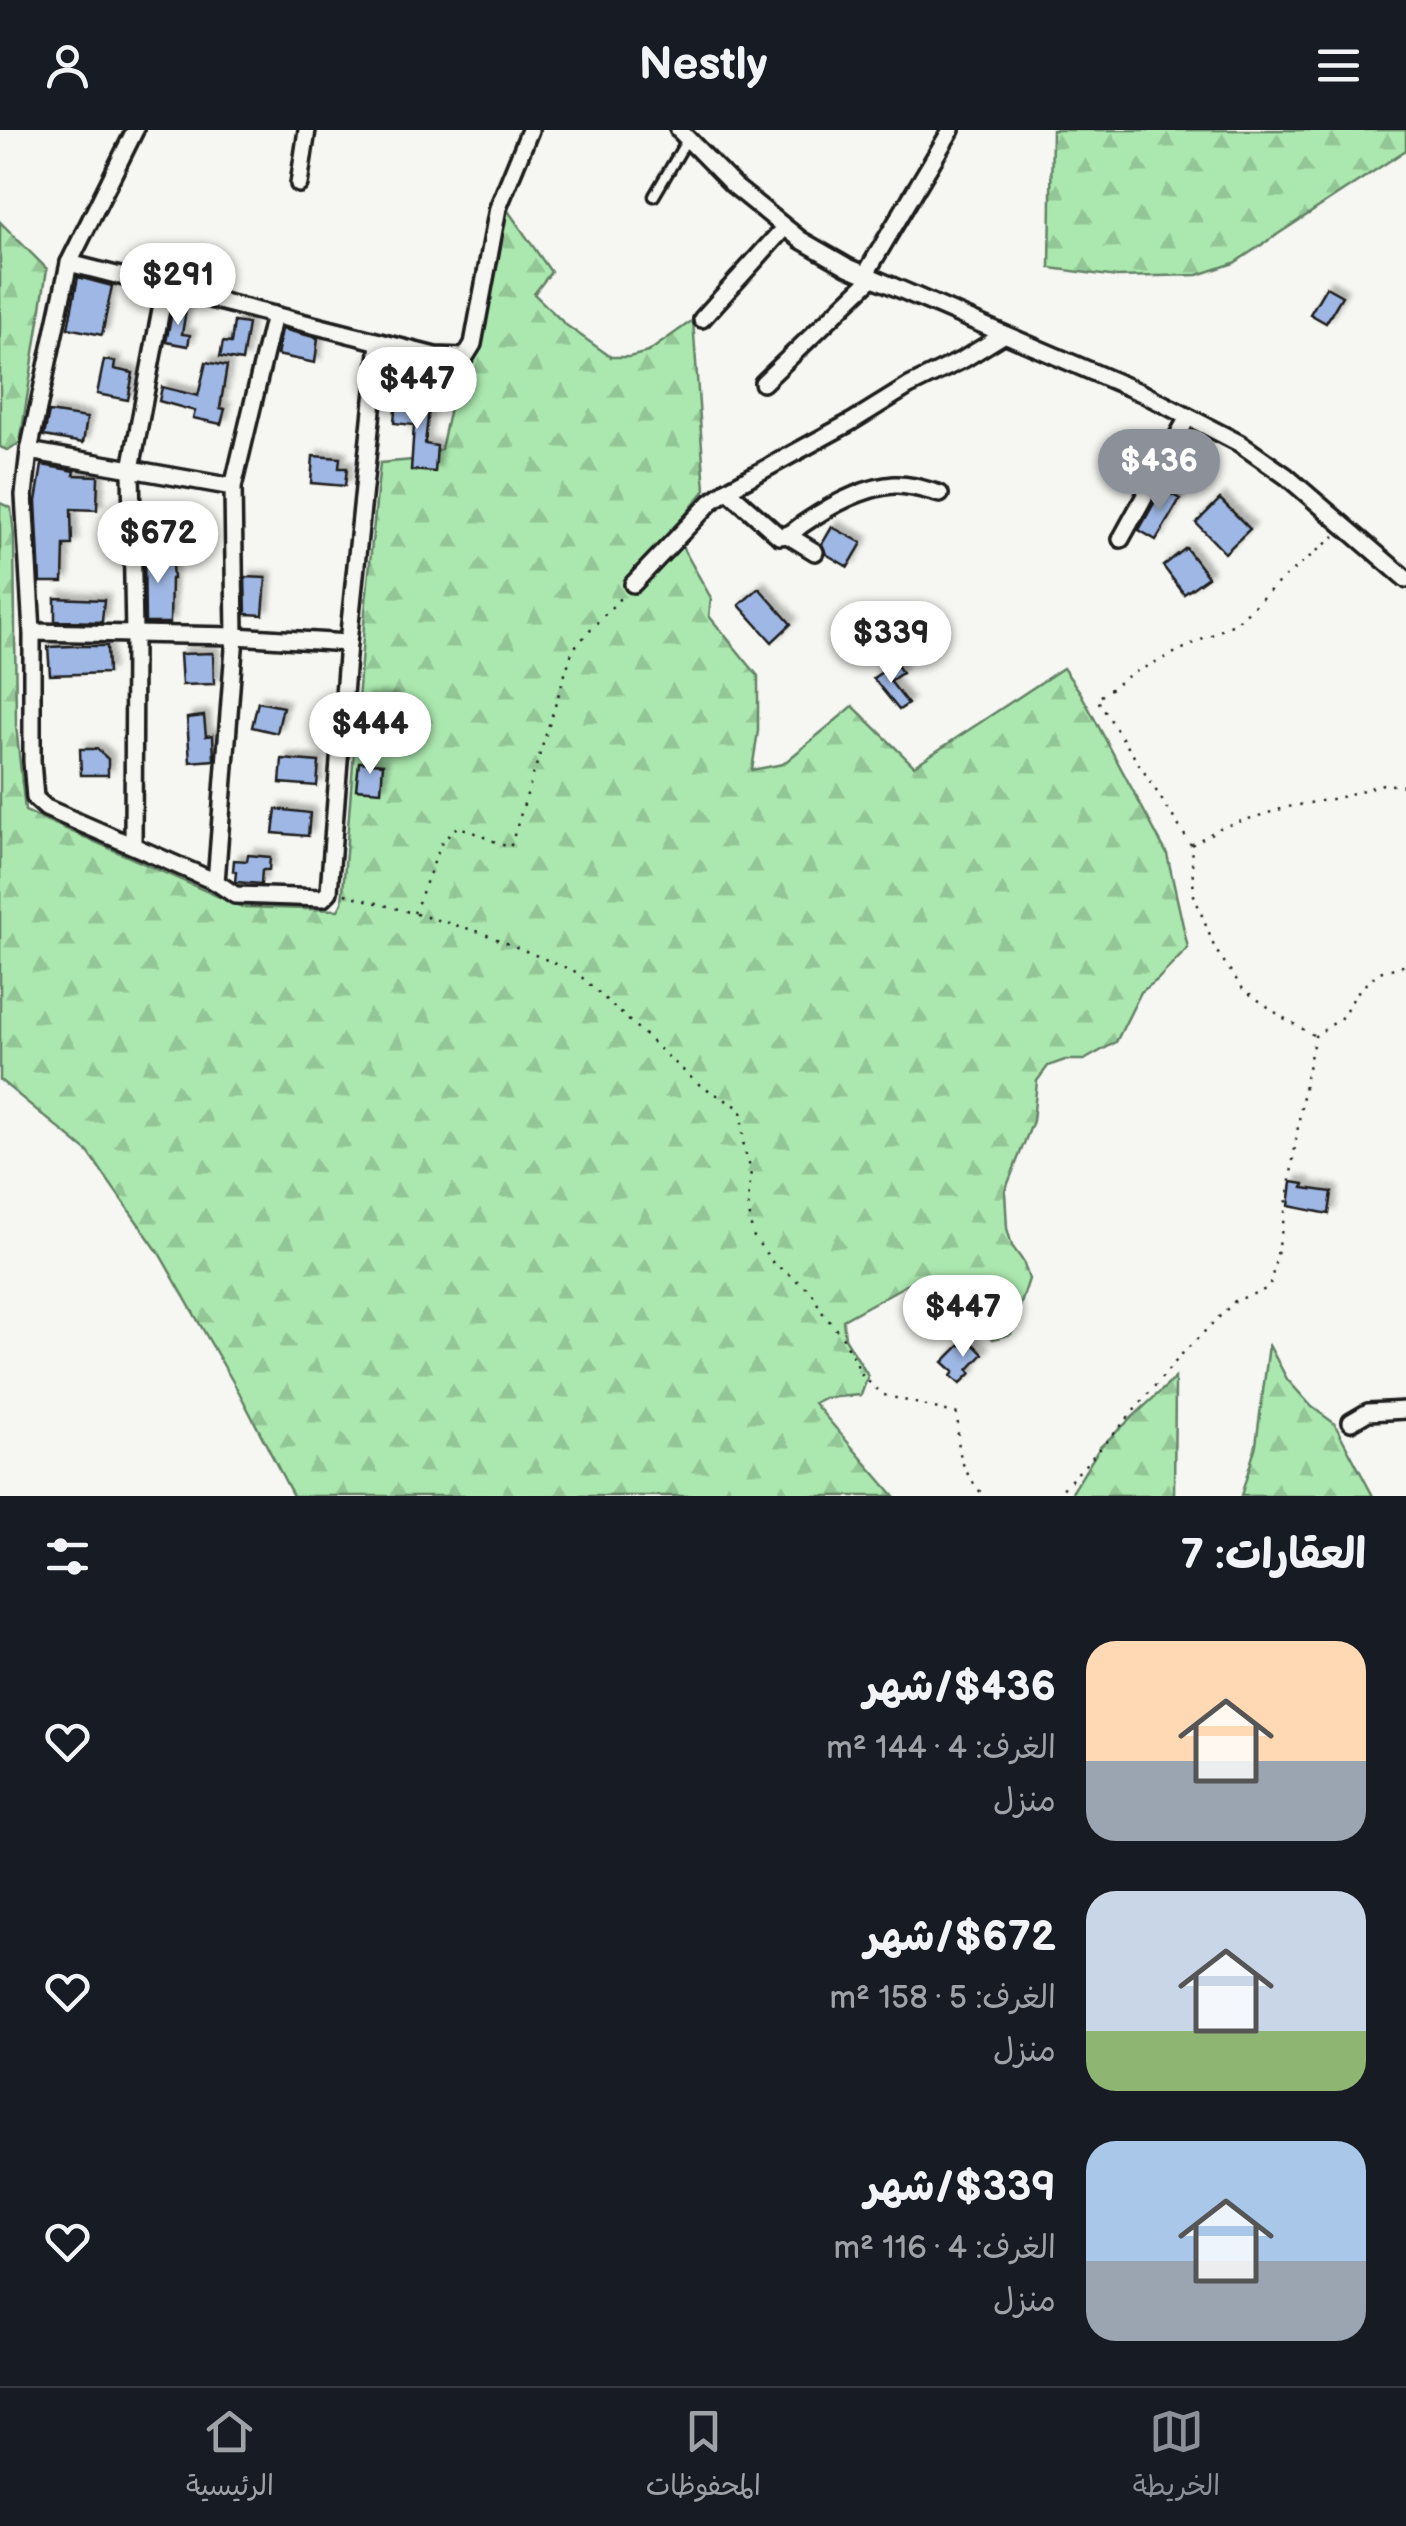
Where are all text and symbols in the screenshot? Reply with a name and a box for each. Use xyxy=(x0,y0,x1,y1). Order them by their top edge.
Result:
icon: person xyxy=(40,38,95,93)
text: Nestly xyxy=(639,38,767,93)
icon: menu xyxy=(1311,38,1366,93)
pin: $291 xyxy=(119,243,237,328)
text: $291 xyxy=(142,256,214,295)
pin: $447 xyxy=(358,347,476,432)
text: $447 xyxy=(379,360,455,399)
pin: $436 xyxy=(1100,429,1218,514)
text: $436 xyxy=(1120,442,1198,481)
pin: $672 xyxy=(99,501,217,586)
text: $672 xyxy=(119,514,197,553)
pin: $339 xyxy=(832,601,950,686)
text: $339 xyxy=(852,614,930,653)
pin: $444 xyxy=(311,692,429,777)
text: $444 xyxy=(331,705,409,744)
pin: $447 xyxy=(904,1275,1022,1360)
text: $447 xyxy=(925,1288,1001,1327)
icon: filters xyxy=(40,1529,95,1584)
text: العقارات: 7 xyxy=(1181,1530,1366,1581)
text: $436/شهر xyxy=(864,1662,1056,1713)
icon: home xyxy=(1166,1681,1286,1801)
icon: heart xyxy=(40,1714,95,1769)
text: الغرف: 4 · 144 m² xyxy=(826,1729,1056,1768)
text: منزل xyxy=(993,1782,1056,1821)
text: $672/شهر xyxy=(865,1912,1056,1963)
icon: home xyxy=(1166,1931,1286,2051)
icon: heart xyxy=(40,1964,95,2019)
text: الغرف: 5 · 158 m² xyxy=(830,1979,1056,2018)
text: منزل xyxy=(993,2032,1056,2071)
text: $339/شهر xyxy=(865,2162,1056,2213)
icon: home xyxy=(1166,2181,1286,2301)
icon: heart xyxy=(40,2214,95,2269)
text: الغرف: 4 · 116 m² xyxy=(833,2229,1056,2268)
text: منزل xyxy=(993,2282,1056,2321)
tab: الرئيسية xyxy=(186,2404,274,2510)
tab: المحفوظات xyxy=(646,2404,761,2510)
tab: الخريطة xyxy=(1133,2404,1220,2510)

